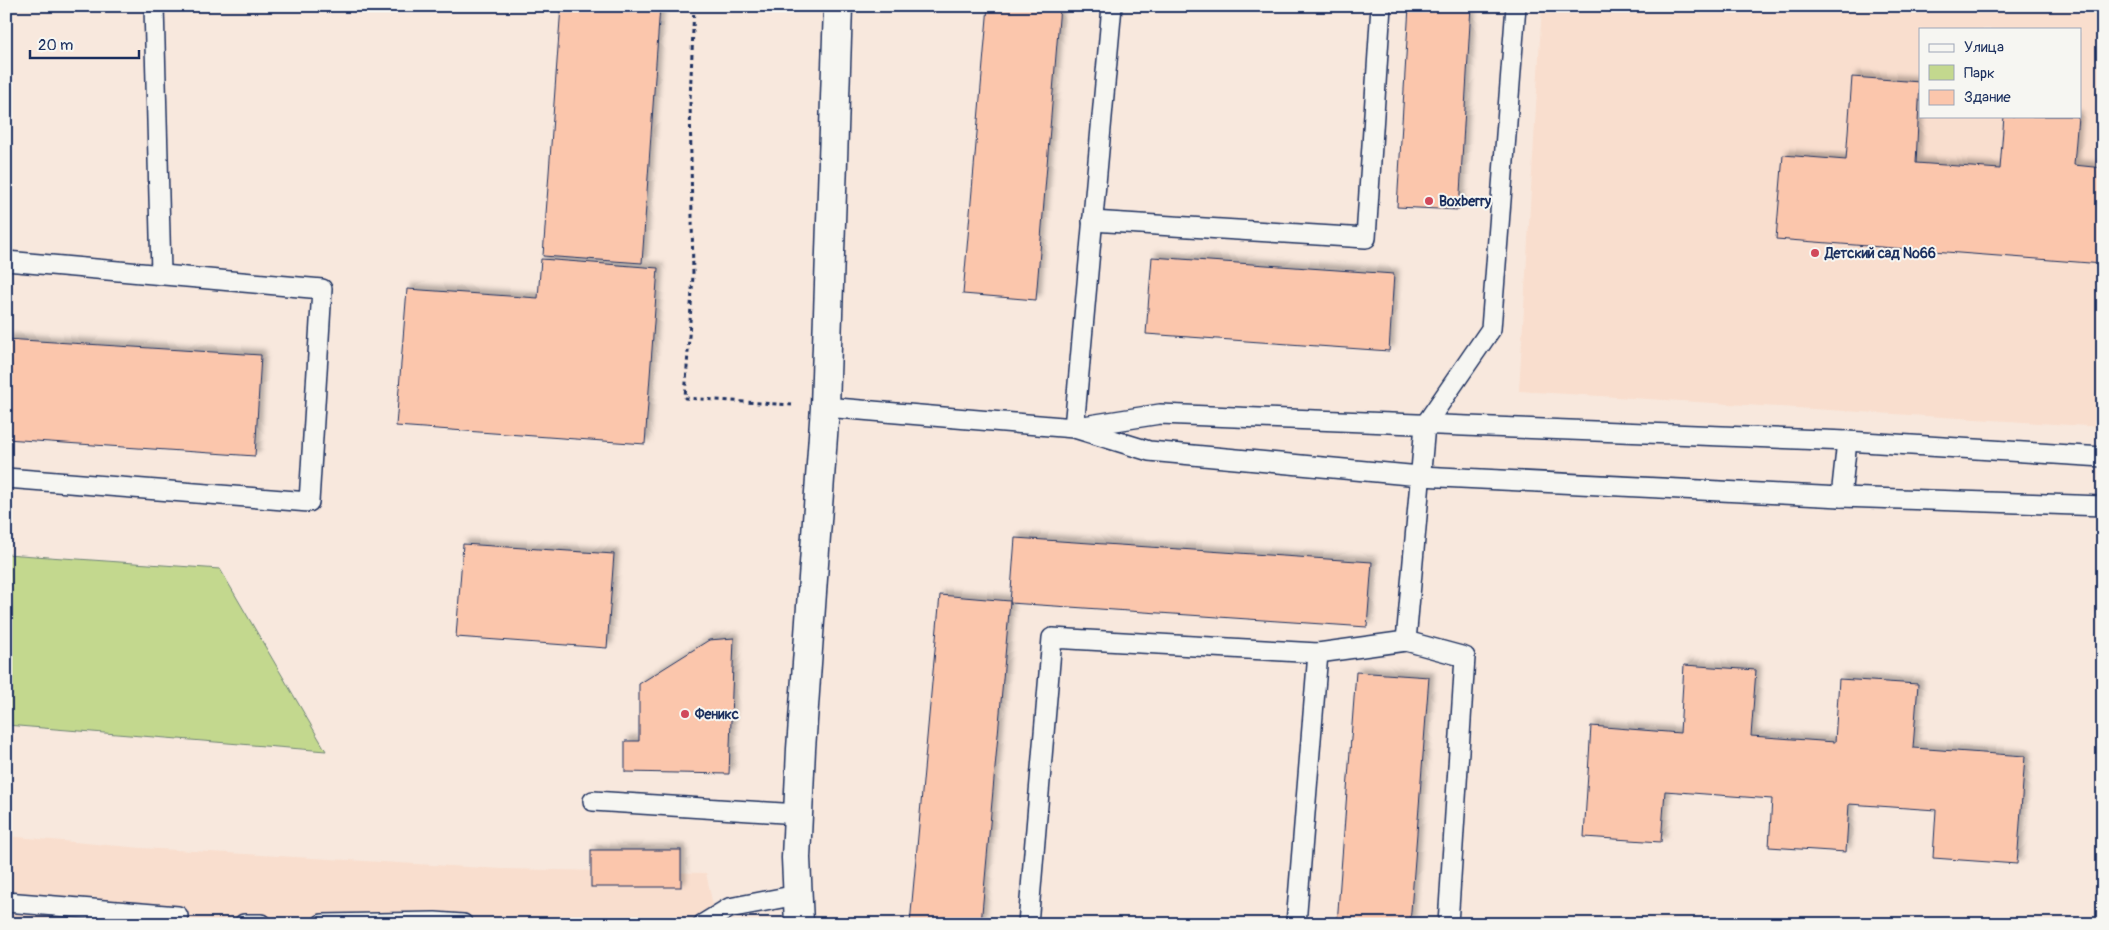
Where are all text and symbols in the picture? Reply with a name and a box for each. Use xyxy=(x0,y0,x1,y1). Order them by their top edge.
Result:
scale bar xyxy=(30,28,139,60)
legend xyxy=(1919,28,2082,118)
text: 20 m xyxy=(38,36,73,55)
text: Улица xyxy=(1964,38,2004,57)
text: Парк xyxy=(1964,64,1995,83)
text: Здание xyxy=(1964,88,2011,107)
place label: Boxberry xyxy=(1439,193,1491,210)
marker: Boxberry xyxy=(1423,195,1435,207)
place label: Детский сад №66 xyxy=(1824,245,1936,262)
marker: Детский сад №66 xyxy=(1809,247,1821,259)
place label: Феникс xyxy=(694,706,739,723)
marker: Феникс xyxy=(679,708,691,720)

